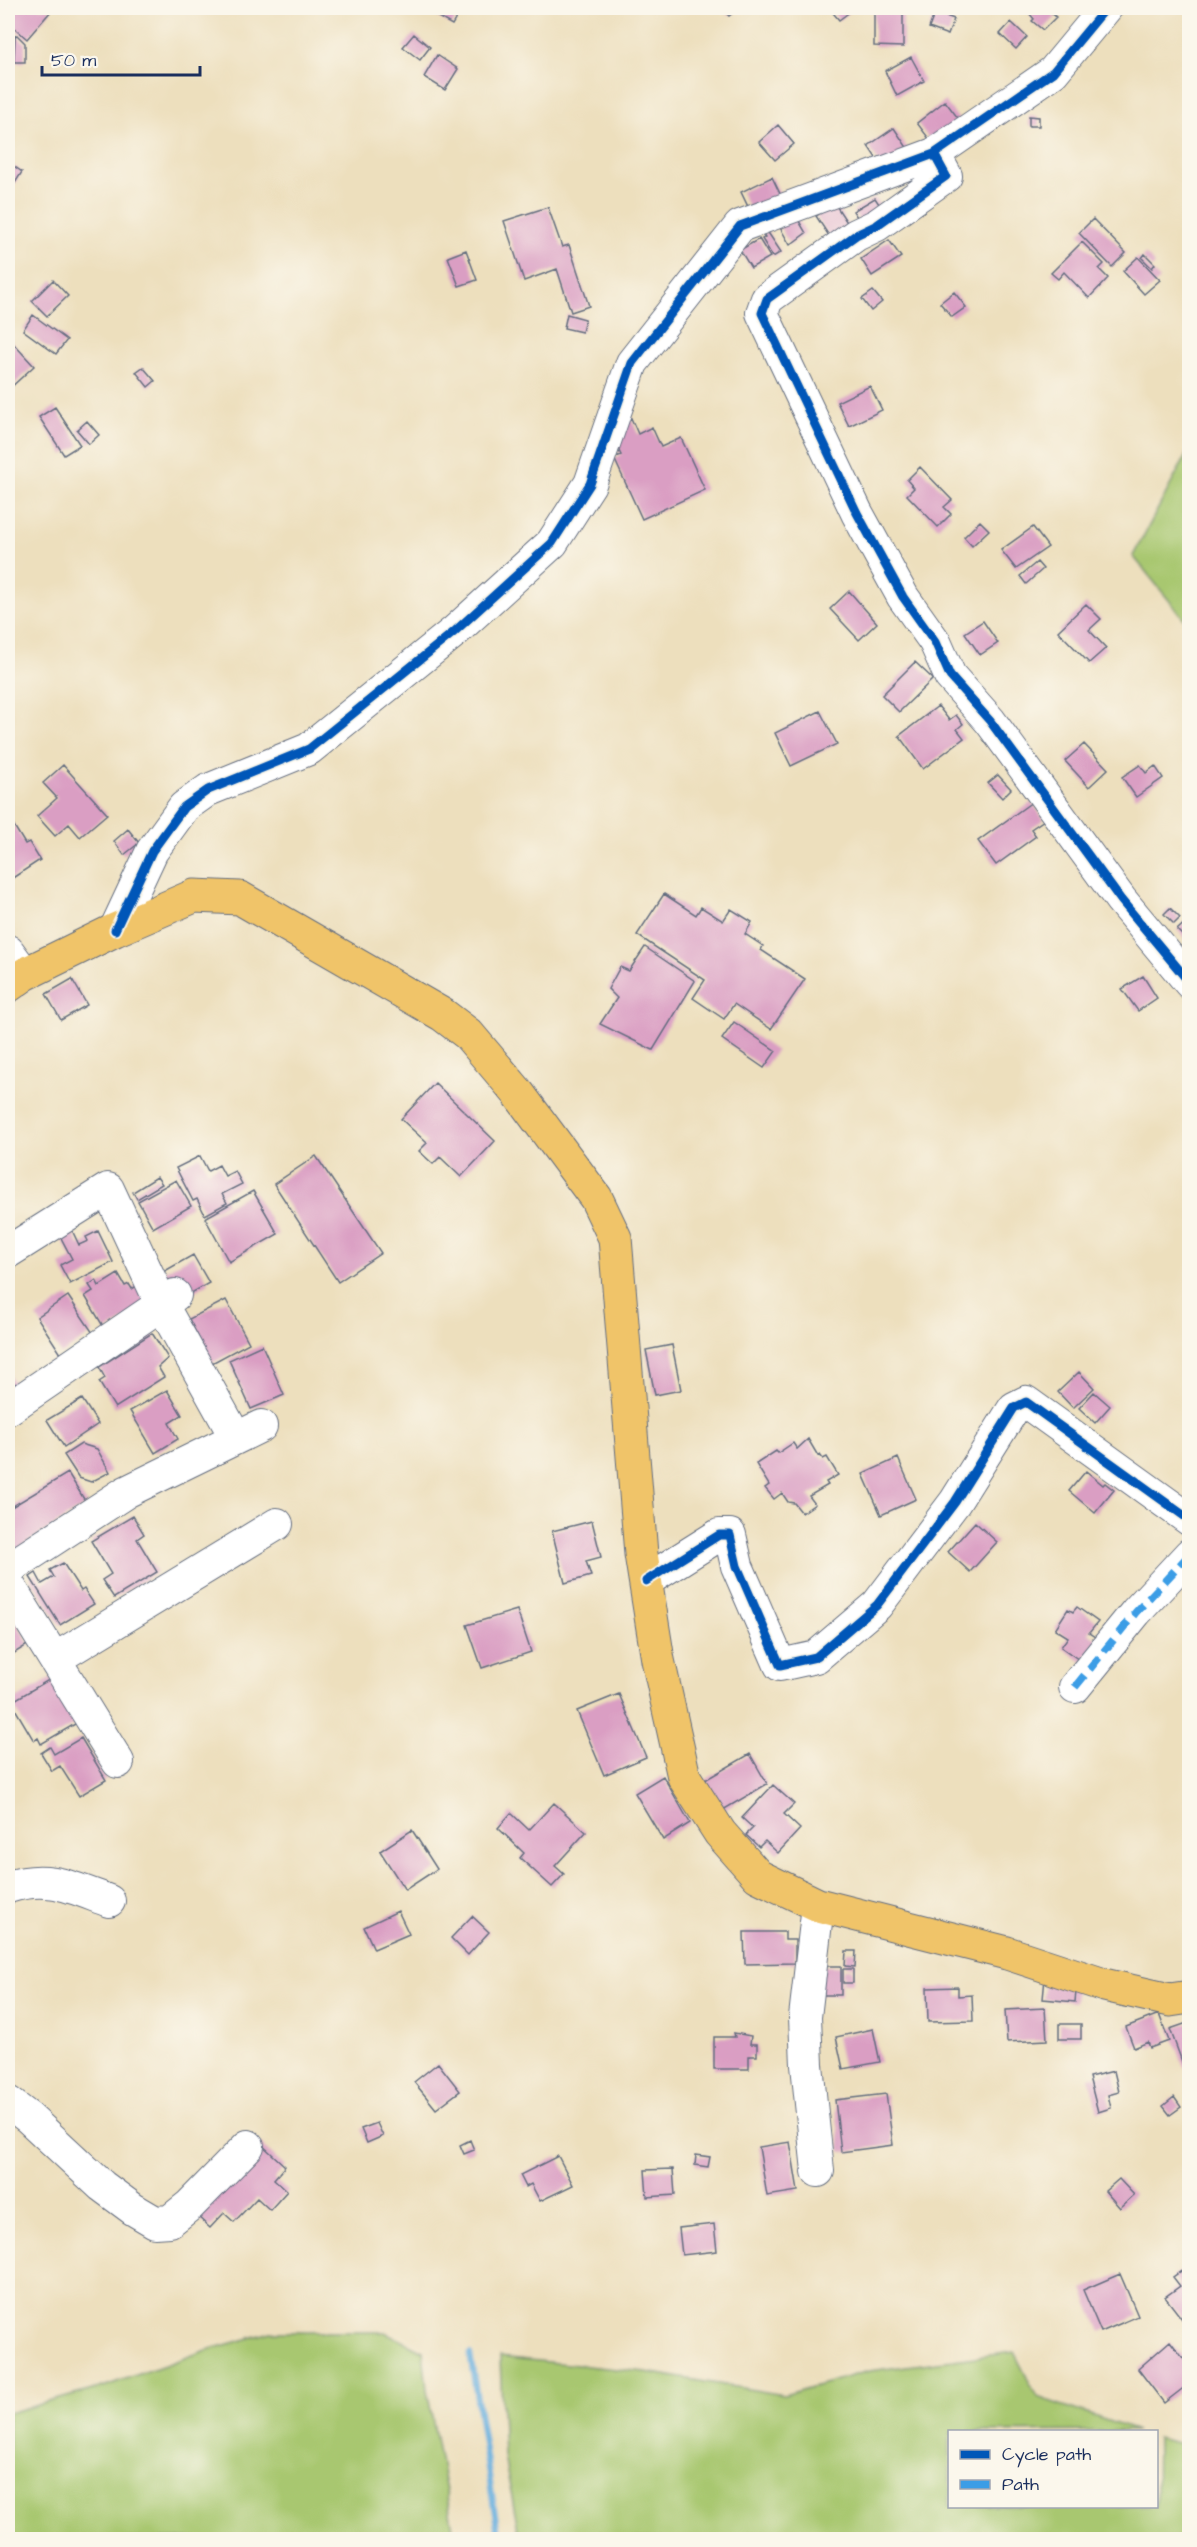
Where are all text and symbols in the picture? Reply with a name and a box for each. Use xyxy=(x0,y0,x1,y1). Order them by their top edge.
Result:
scale bar xyxy=(42,39,200,77)
text: 50 m xyxy=(51,48,96,73)
legend xyxy=(948,2430,1158,2508)
text: Cycle path xyxy=(1002,2442,1091,2468)
text: Path xyxy=(1002,2472,1039,2497)

